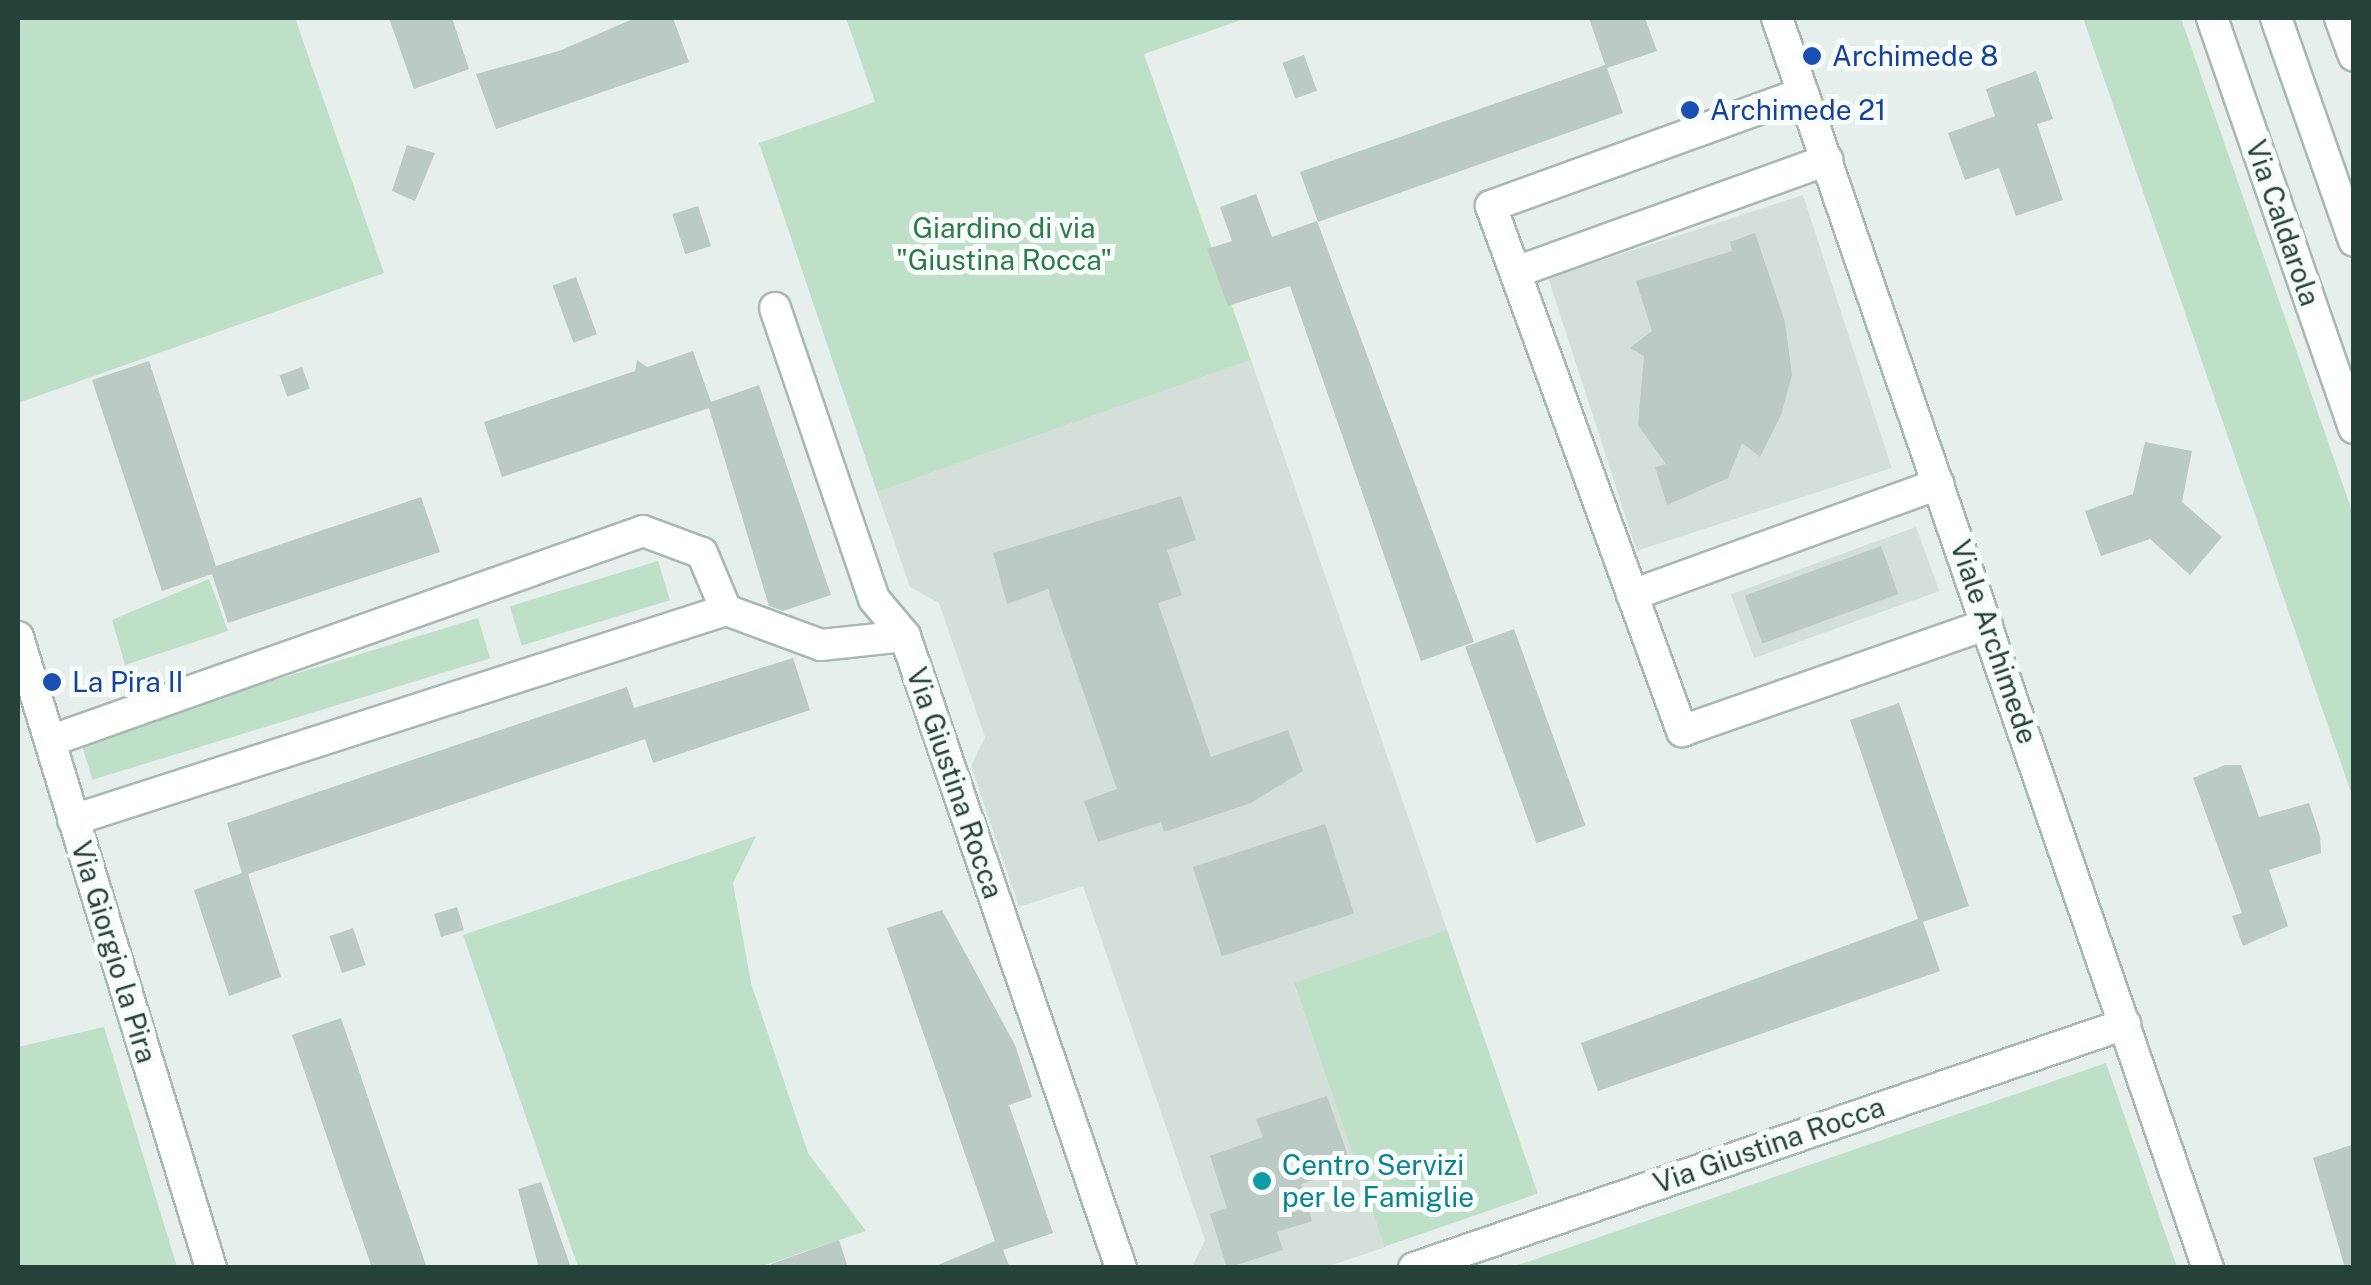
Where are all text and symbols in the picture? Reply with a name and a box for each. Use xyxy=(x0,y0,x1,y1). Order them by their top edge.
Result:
place label: Archimede 8 xyxy=(1832,39,1998,73)
marker: Archimede 8 xyxy=(1801,45,1823,67)
place label: Archimede 21 xyxy=(1710,93,1886,127)
marker: Archimede 21 xyxy=(1679,99,1701,121)
street label: Via Caldarola xyxy=(2239,136,2327,310)
park label: Giardino di via "Giustina Rocca" xyxy=(896,211,1112,277)
street label: Viale Archimede xyxy=(1943,536,2045,748)
street label: Via Giustina Rocca xyxy=(900,663,1010,903)
place label: La Pira II xyxy=(72,665,184,699)
marker: La Pira II xyxy=(41,671,63,693)
street label: Via Giorgio la Pira xyxy=(64,837,164,1067)
street label: Via Giustina Rocca xyxy=(1649,1090,1889,1200)
place label: Centro Servizi per le Famiglie xyxy=(1282,1148,1474,1214)
marker: Centro Servizi per le Famiglie xyxy=(1251,1170,1273,1192)

